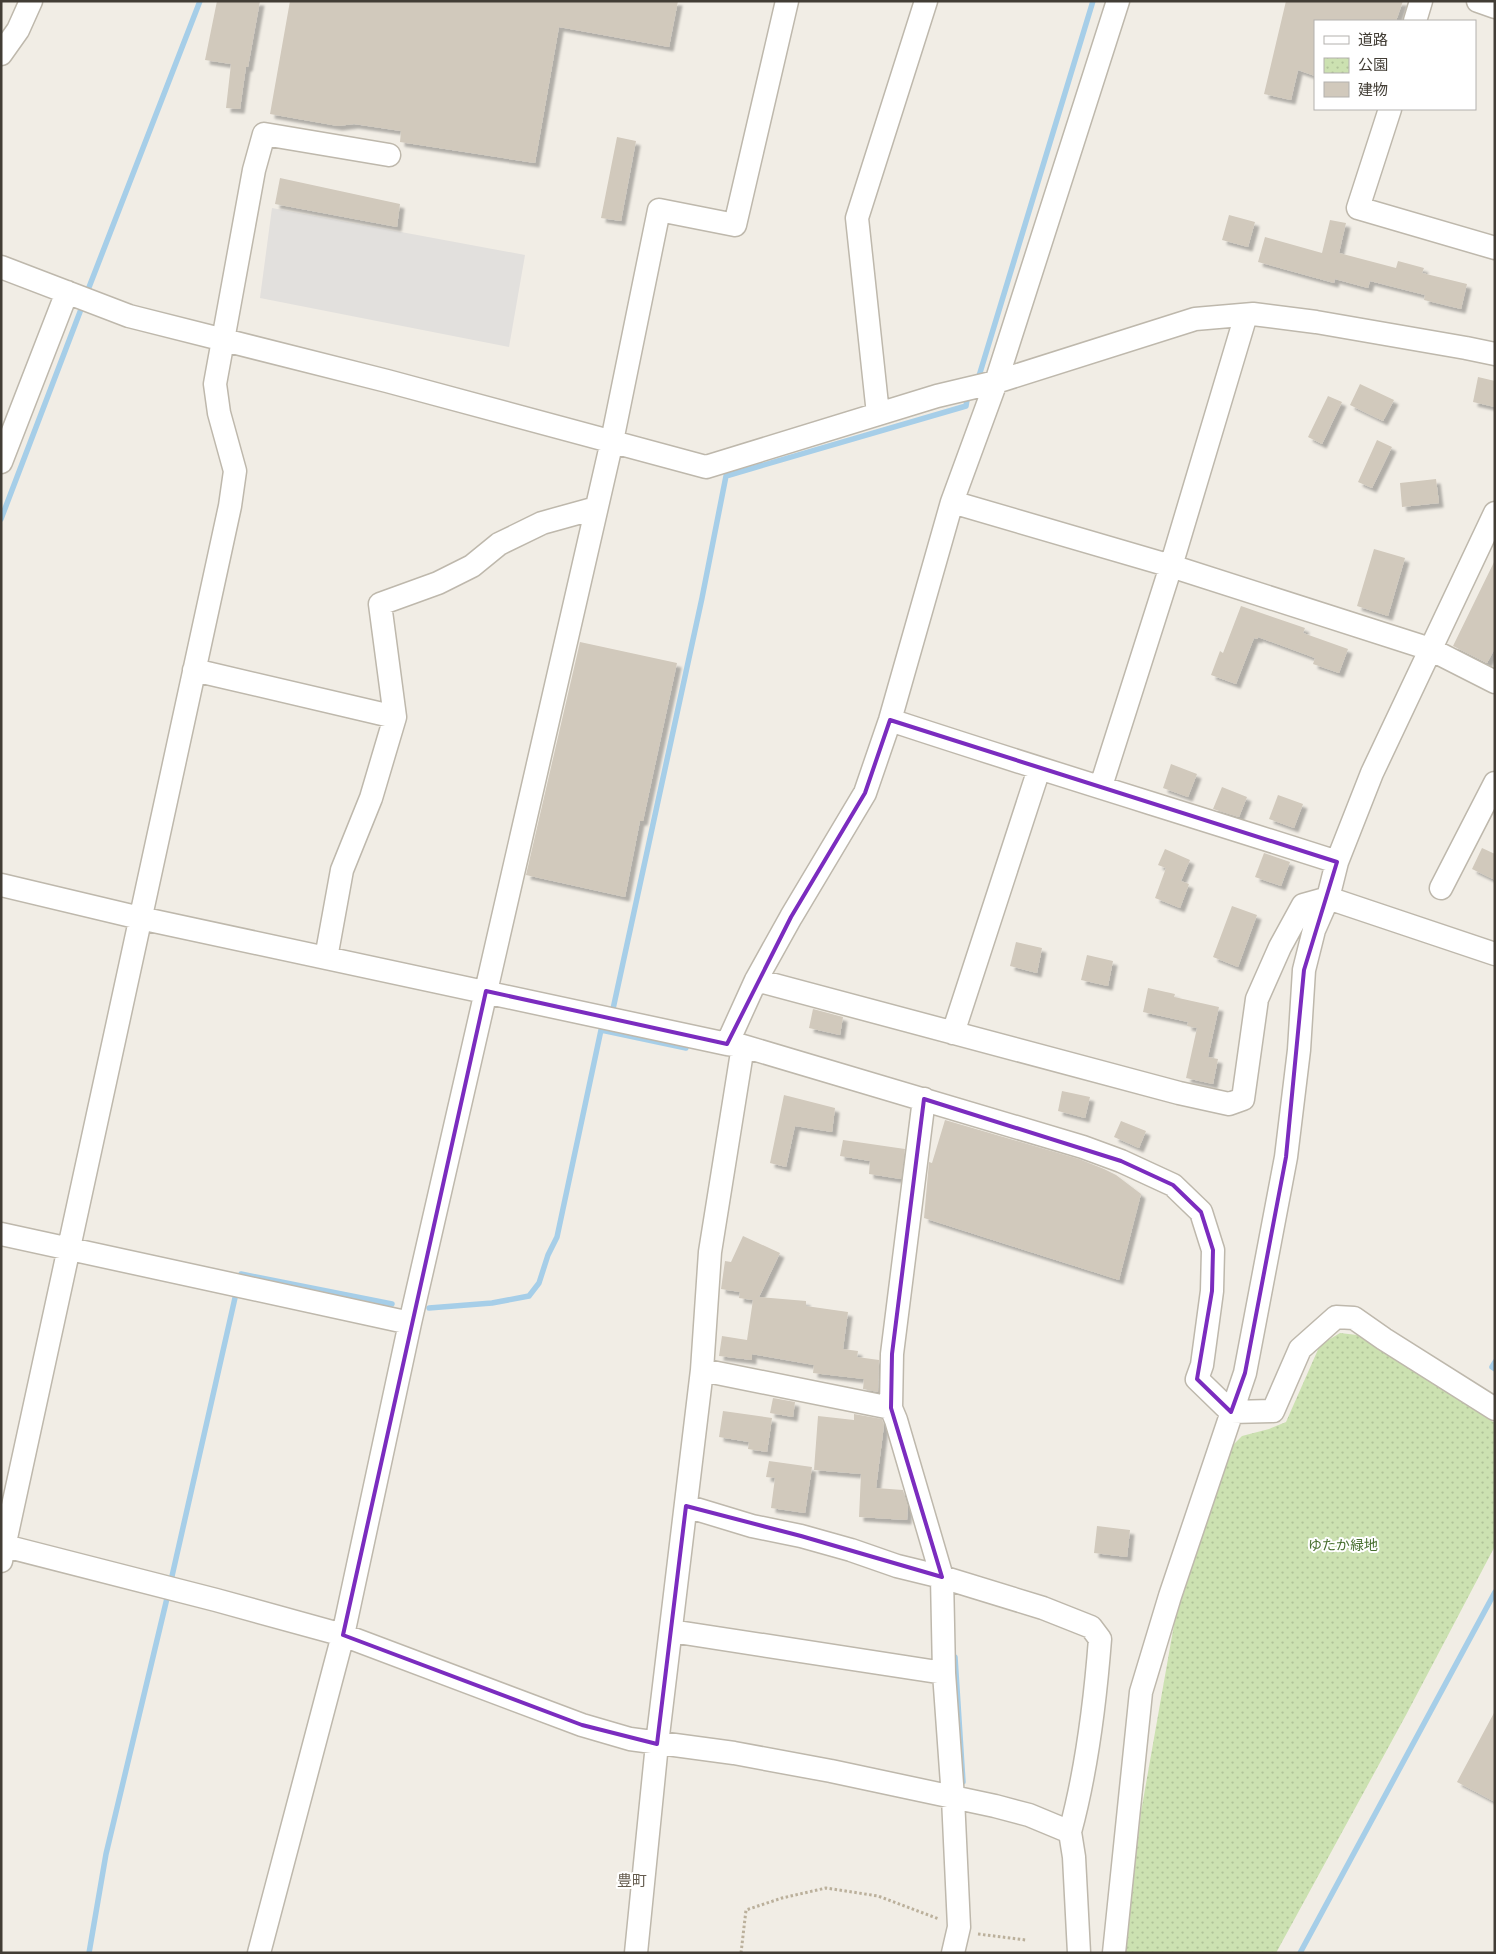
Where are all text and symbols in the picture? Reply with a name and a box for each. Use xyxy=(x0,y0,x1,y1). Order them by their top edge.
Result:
legend xyxy=(1314,20,1476,110)
text: 道路 xyxy=(1358,30,1388,48)
text: 公園 xyxy=(1358,55,1388,73)
text: 建物 xyxy=(1358,80,1388,98)
park label: ゆたか緑地 xyxy=(1308,1536,1378,1553)
district label: 豊町 xyxy=(617,1871,647,1889)

